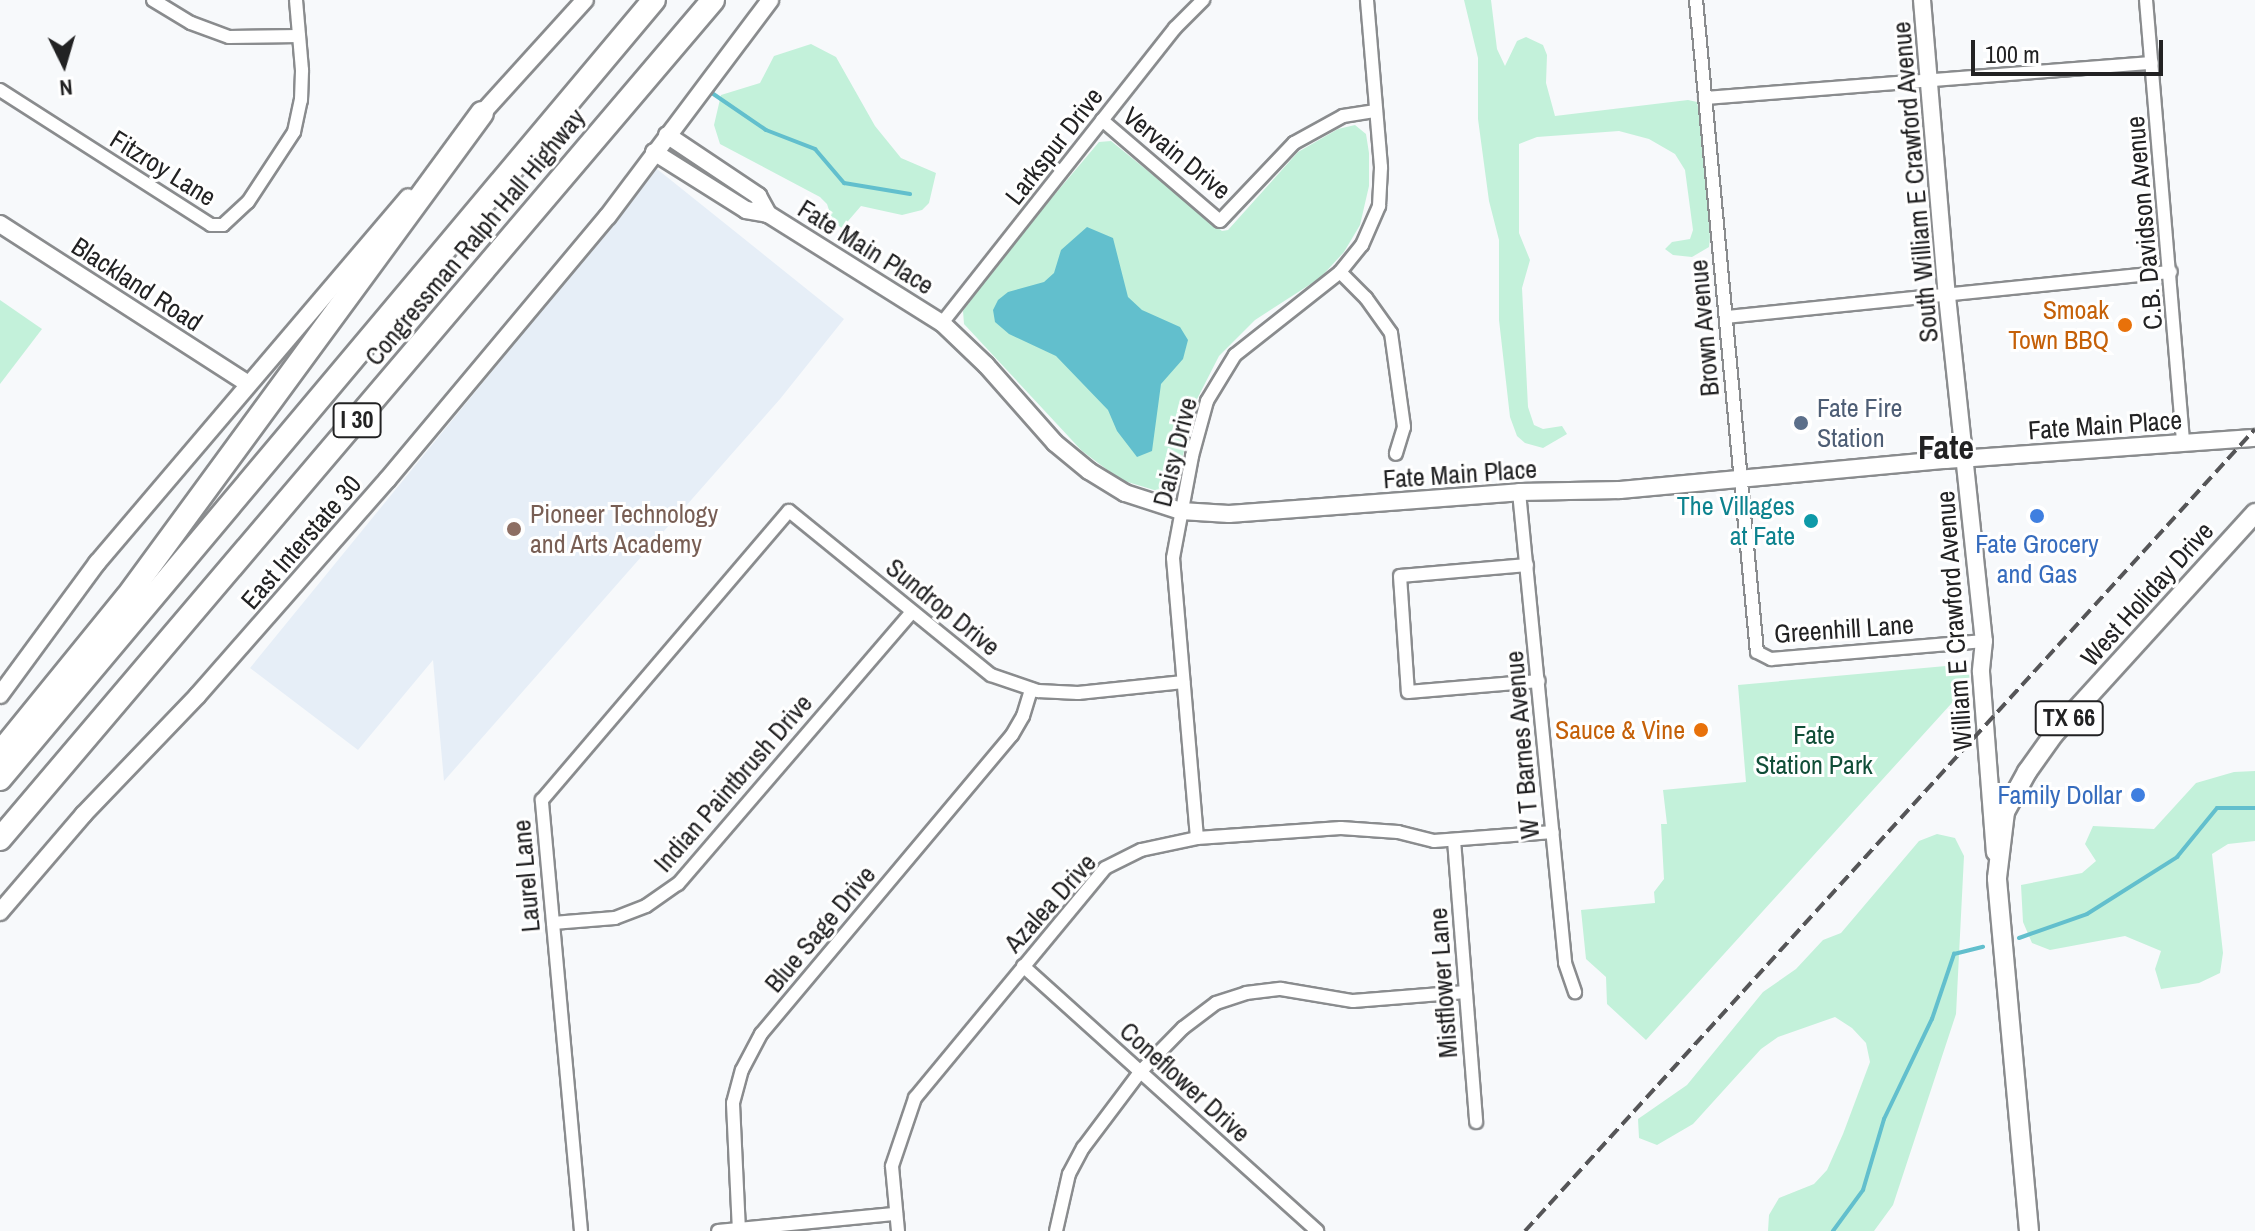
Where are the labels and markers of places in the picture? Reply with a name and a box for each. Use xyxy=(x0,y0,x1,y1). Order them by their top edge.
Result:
place label: Smoak Town BBQ xyxy=(2008,294,2109,356)
marker: Smoak Town BBQ xyxy=(2116,316,2134,334)
place label: Fate Fire Station xyxy=(1817,392,1902,454)
marker: Fate Fire Station xyxy=(1792,414,1810,432)
place label: The Villages at Fate xyxy=(1677,490,1795,552)
place label: Pioneer Technology and Arts Academy xyxy=(530,498,718,560)
marker: Fate Grocery and Gas xyxy=(2028,507,2046,525)
marker: The Villages at Fate xyxy=(1802,512,1820,530)
marker: Pioneer Technology and Arts Academy xyxy=(505,520,523,538)
place label: Fate Grocery and Gas xyxy=(1975,528,2099,590)
place label: Sauce & Vine xyxy=(1555,714,1685,746)
marker: Sauce & Vine xyxy=(1692,721,1710,739)
place label: Family Dollar xyxy=(1997,779,2122,811)
marker: Family Dollar xyxy=(2129,786,2147,804)

